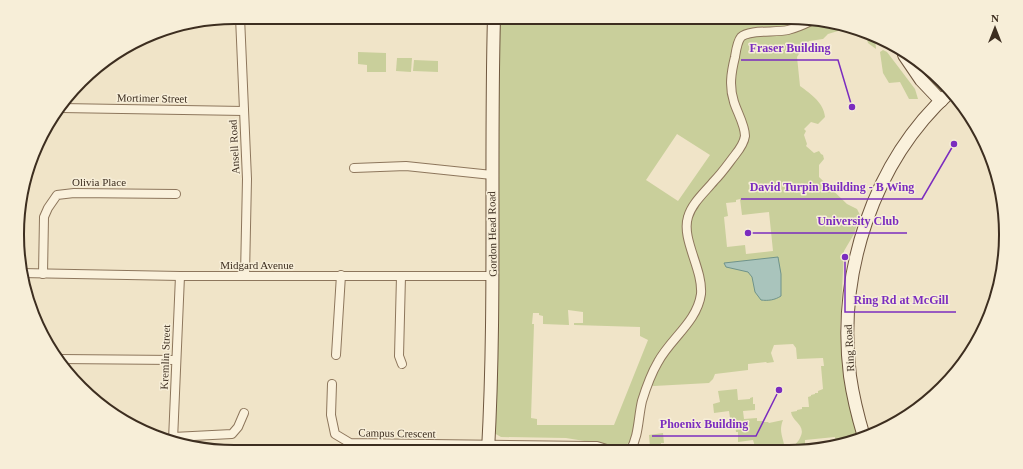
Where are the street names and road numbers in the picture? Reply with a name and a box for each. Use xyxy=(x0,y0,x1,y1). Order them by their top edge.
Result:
street label: Mortimer Street xyxy=(117,91,187,105)
street label: Ansell Road xyxy=(227,119,241,175)
street label: Olivia Place xyxy=(72,176,126,188)
street label: Gordon Head Road xyxy=(485,191,499,277)
street label: Midgard Avenue xyxy=(220,259,294,271)
street label: Kremlin Street xyxy=(158,324,172,390)
street label: Ring Road xyxy=(842,324,856,372)
street label: Campus Crescent xyxy=(358,426,436,440)

